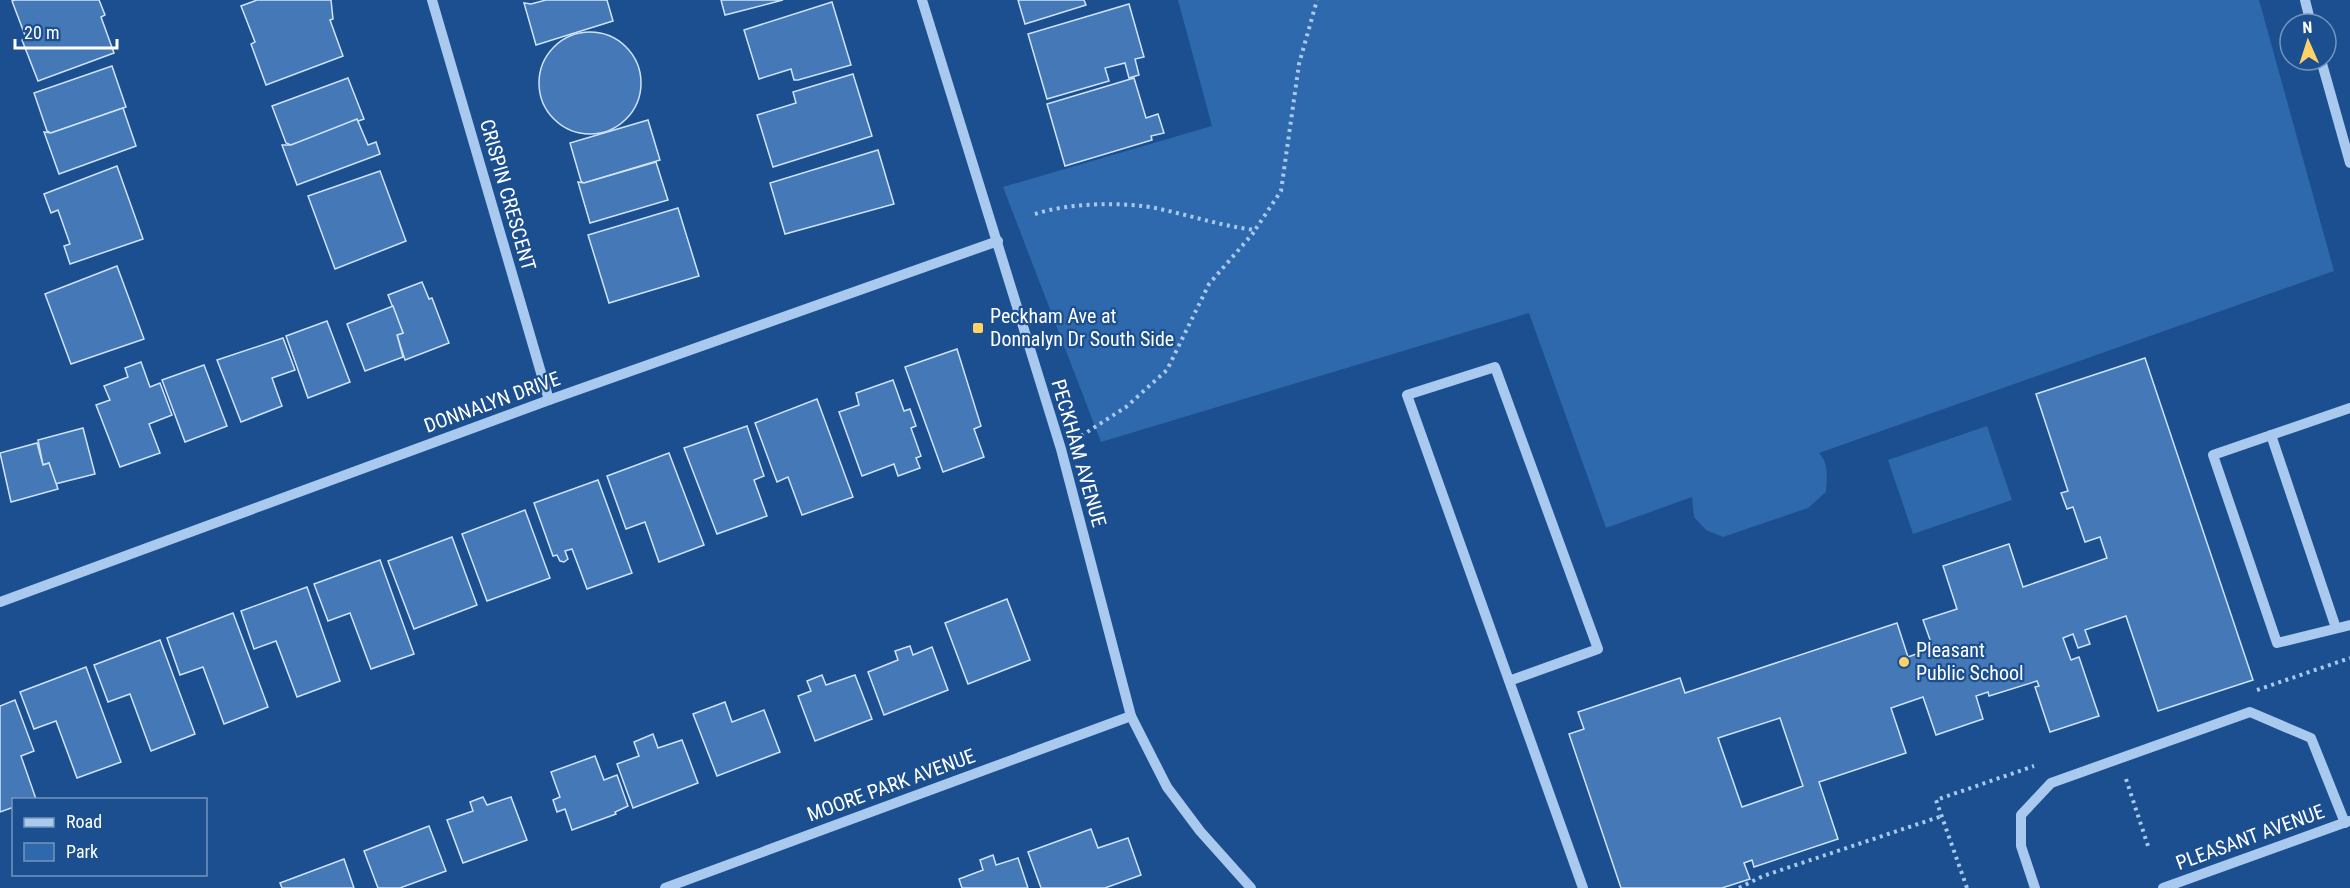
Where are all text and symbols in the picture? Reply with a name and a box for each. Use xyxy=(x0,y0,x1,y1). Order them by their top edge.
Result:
scale bar xyxy=(15,12,117,50)
north arrow xyxy=(2278,12,2338,72)
text: N xyxy=(2302,18,2313,37)
text: 20 m xyxy=(24,22,59,43)
street label: CRISPIN CRESCENT xyxy=(475,116,541,274)
place label: Peckham Ave at Donnalyn Dr South Side xyxy=(990,304,1174,351)
marker: Peckham Ave at Donnalyn Dr South Side xyxy=(971,321,985,335)
street label: DONNALYN DRIVE xyxy=(421,366,563,438)
street label: PECKHAM AVENUE xyxy=(1046,376,1112,530)
place label: Pleasant Public School xyxy=(1916,638,2024,685)
marker: Pleasant Public School xyxy=(1897,655,1911,669)
street label: MOORE PARK AVENUE xyxy=(804,743,978,827)
legend xyxy=(12,798,207,876)
street label: PLEASANT AVENUE xyxy=(2173,799,2327,875)
text: Road xyxy=(66,811,102,832)
text: Park xyxy=(66,841,98,862)

